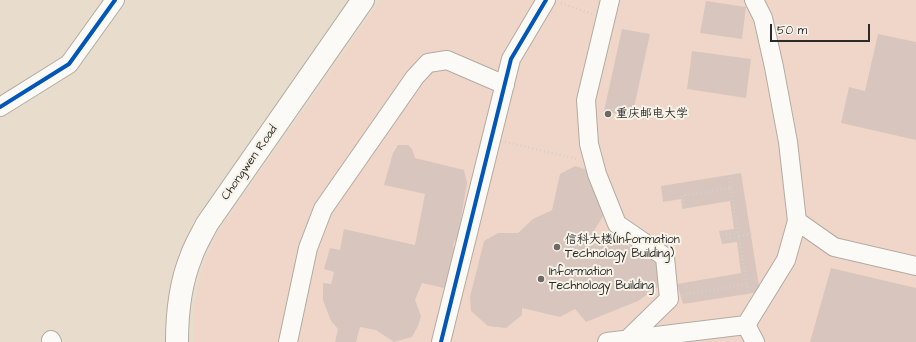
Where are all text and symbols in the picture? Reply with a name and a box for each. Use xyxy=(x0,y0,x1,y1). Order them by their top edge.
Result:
scale bar xyxy=(772,16,872,42)
text: 50 m xyxy=(777,22,807,39)
place label: 重庆邮电大学 xyxy=(616,107,688,121)
marker: 重庆邮电大学 xyxy=(603,109,613,119)
street label: Chongwen Road xyxy=(219,123,281,203)
place label: 信科大楼(Information Technology Building) xyxy=(565,233,680,261)
marker: 信科大楼(Information Technology Building) xyxy=(552,242,562,252)
place label: Information Technology Building xyxy=(549,265,654,293)
marker: Information Technology Building xyxy=(536,274,546,284)

